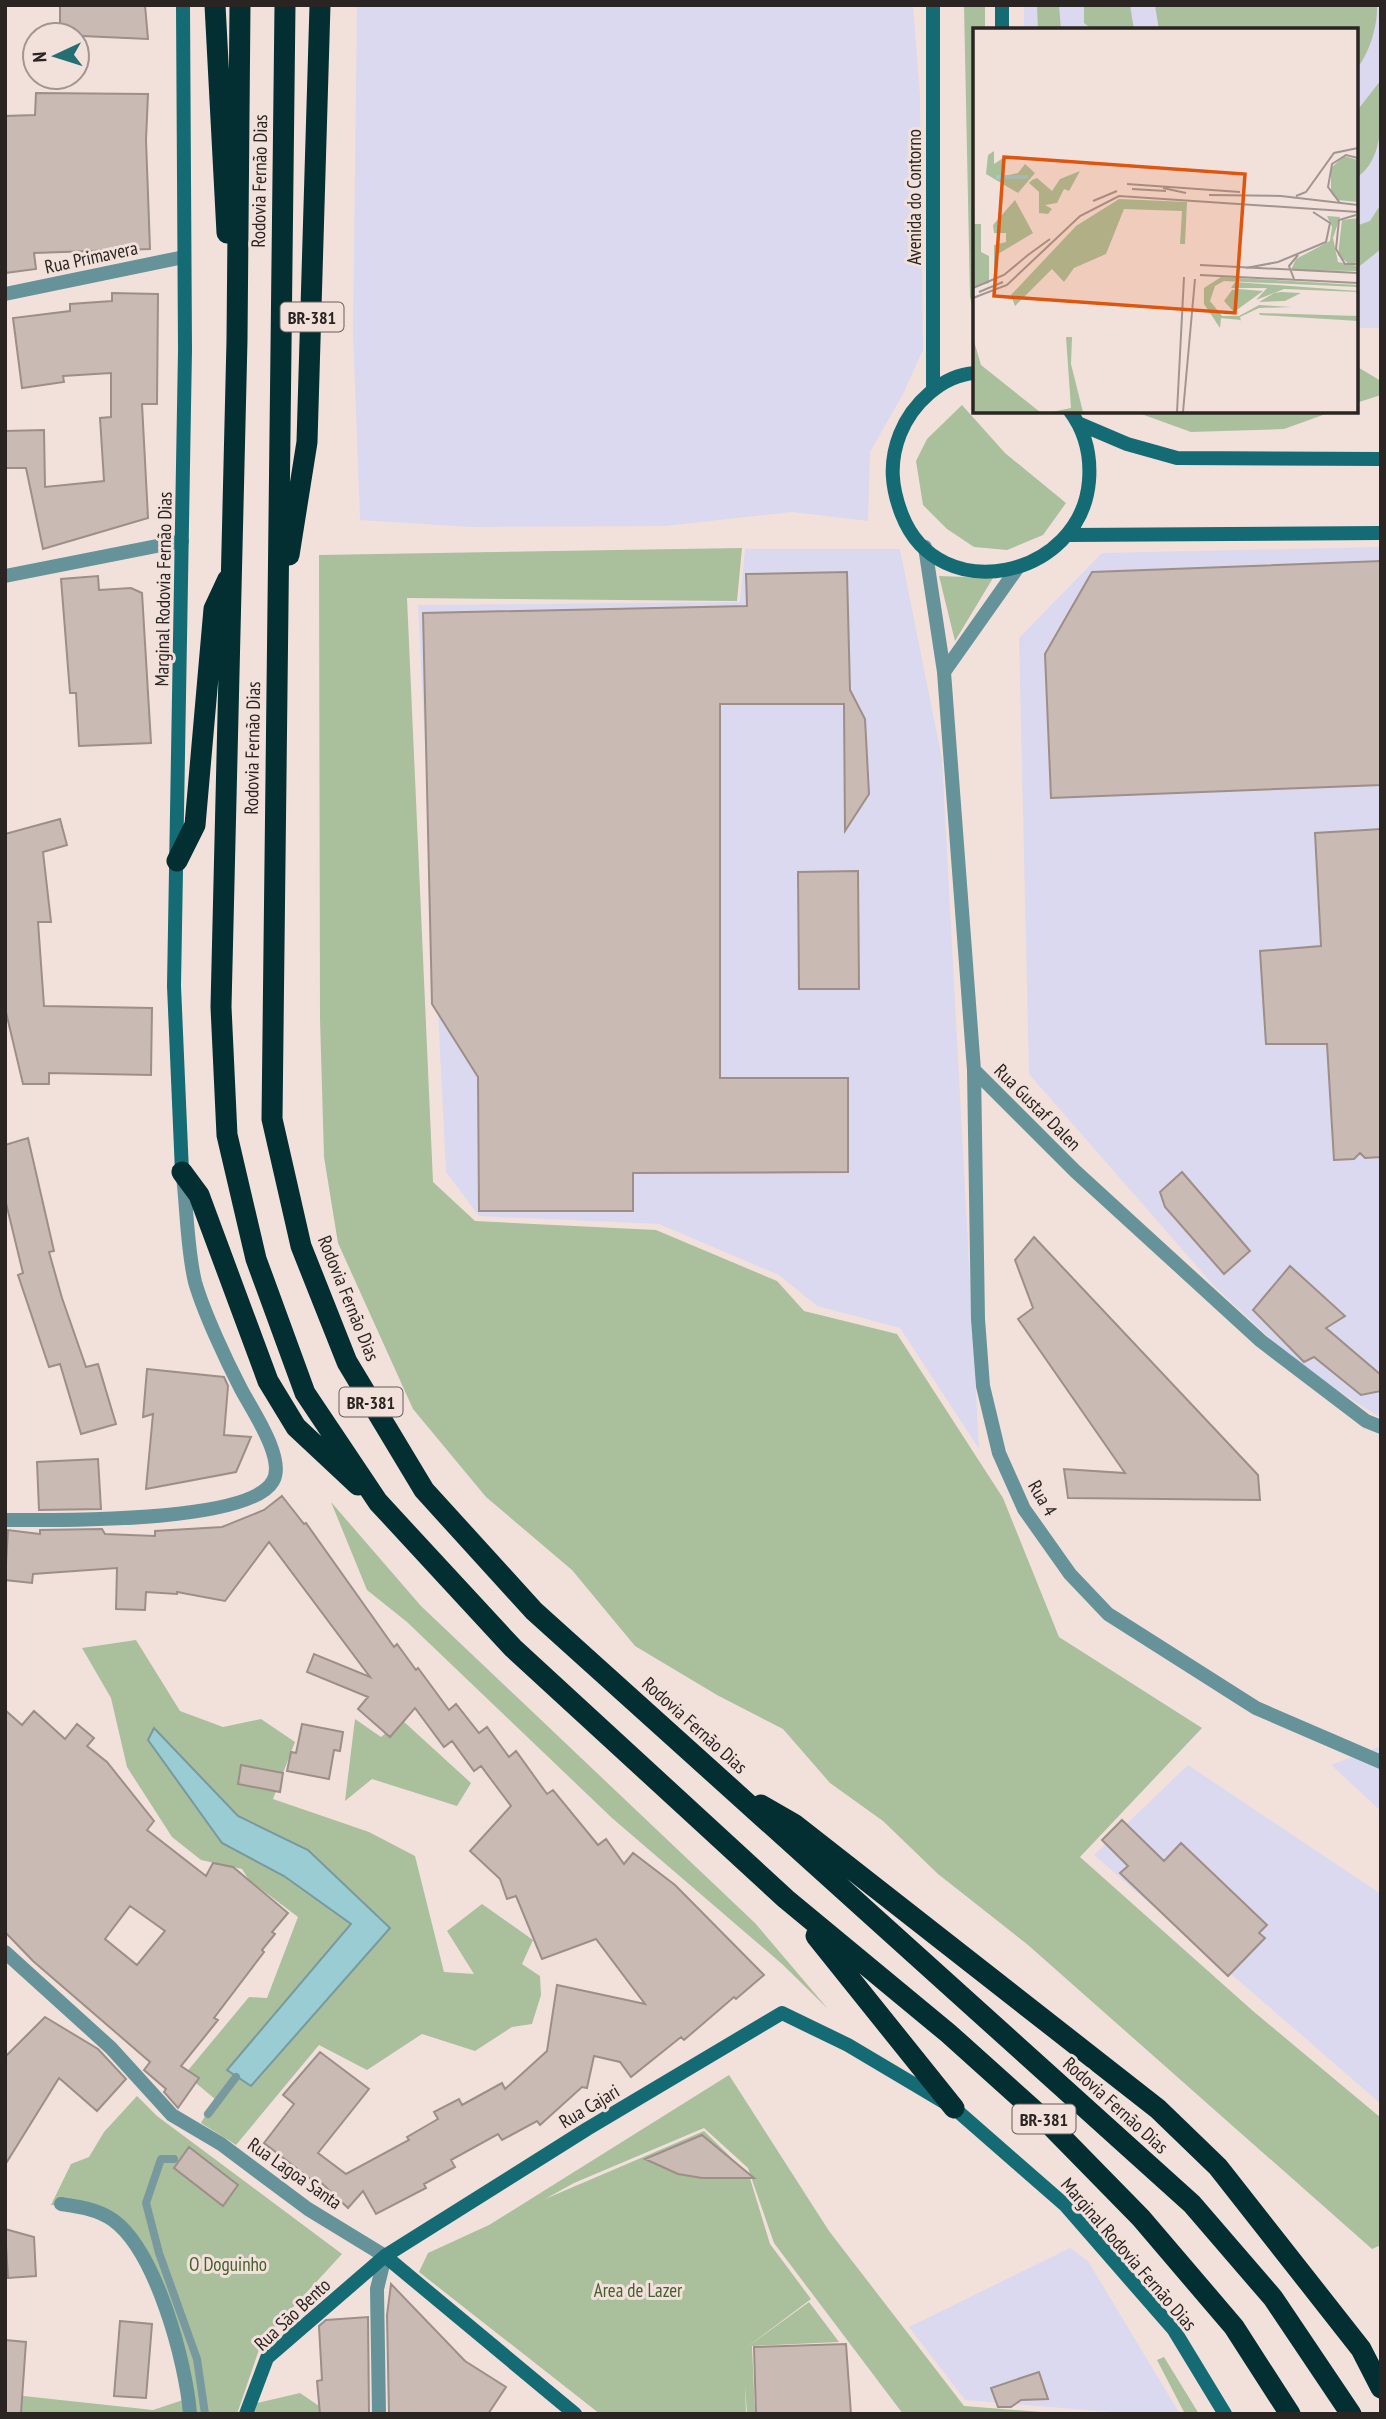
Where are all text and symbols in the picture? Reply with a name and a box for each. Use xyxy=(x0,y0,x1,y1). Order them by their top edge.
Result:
north arrow xyxy=(21,21,91,91)
inset map xyxy=(973,28,1358,413)
text: N xyxy=(27,51,51,63)
street label: Rodovia Fernão Dias xyxy=(246,114,272,248)
street label: Avenida do Contorno xyxy=(902,129,926,265)
street label: Rua Primavera xyxy=(42,235,140,279)
road number: BR-381 xyxy=(280,302,344,332)
street label: Marginal Rodovia Fernão Dias xyxy=(149,491,177,687)
street label: Rodovia Fernão Dias xyxy=(239,681,265,815)
street label: Rua Gustaf Dalen xyxy=(990,1059,1086,1155)
street label: Rodovia Fernão Dias xyxy=(313,1232,385,1364)
road number: BR-381 xyxy=(340,1387,402,1416)
street label: Rua 4 xyxy=(1023,1476,1063,1521)
street label: Rodovia Fernão Dias xyxy=(637,1672,753,1778)
street label: Rodovia Fernão Dias xyxy=(1058,2052,1174,2158)
street label: Rua Cajari xyxy=(554,2079,624,2133)
road number: BR-381 xyxy=(1012,2104,1076,2134)
street label: Rua Lagoa Santa xyxy=(243,2132,347,2214)
street label: Marginal Rodovia Fernão Dias xyxy=(1056,2173,1202,2335)
park label: O Doguinho xyxy=(189,2252,267,2276)
street label: Rua São Bento xyxy=(249,2273,335,2355)
park label: Area de Lazer xyxy=(594,2278,683,2302)

